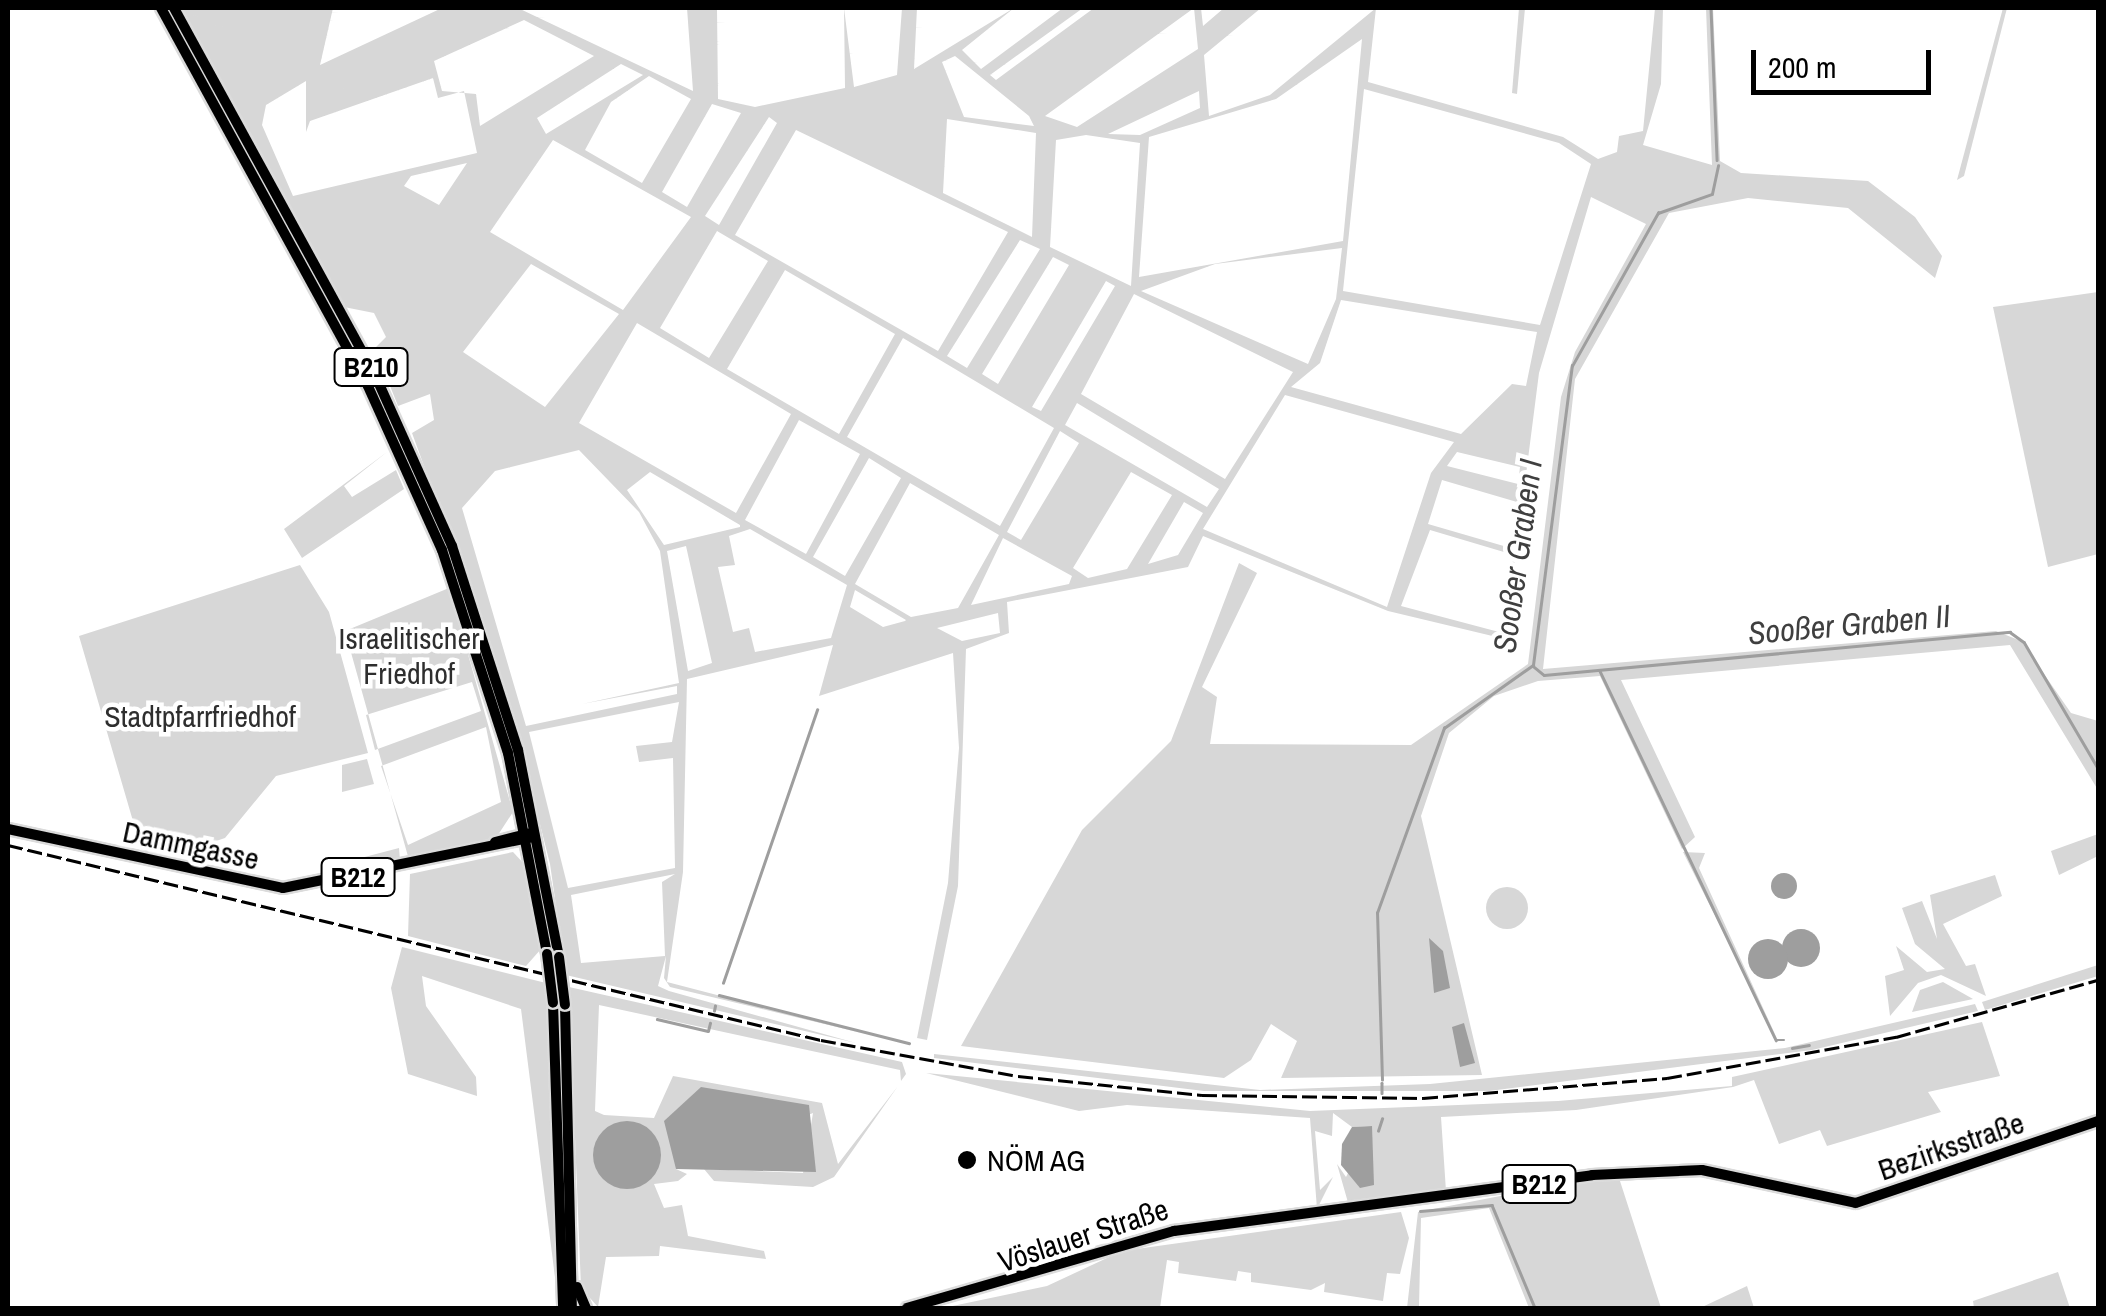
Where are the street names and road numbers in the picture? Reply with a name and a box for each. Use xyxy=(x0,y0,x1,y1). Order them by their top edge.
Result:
road number: B210 xyxy=(334,344,408,390)
street label: Dammgasse xyxy=(120,813,262,877)
road number: B212 xyxy=(320,854,396,900)
street label: Bezirksstraße xyxy=(1873,1104,2029,1188)
road number: B212 xyxy=(1502,1161,1576,1207)
street label: Vöslauer Straße xyxy=(994,1191,1172,1279)

